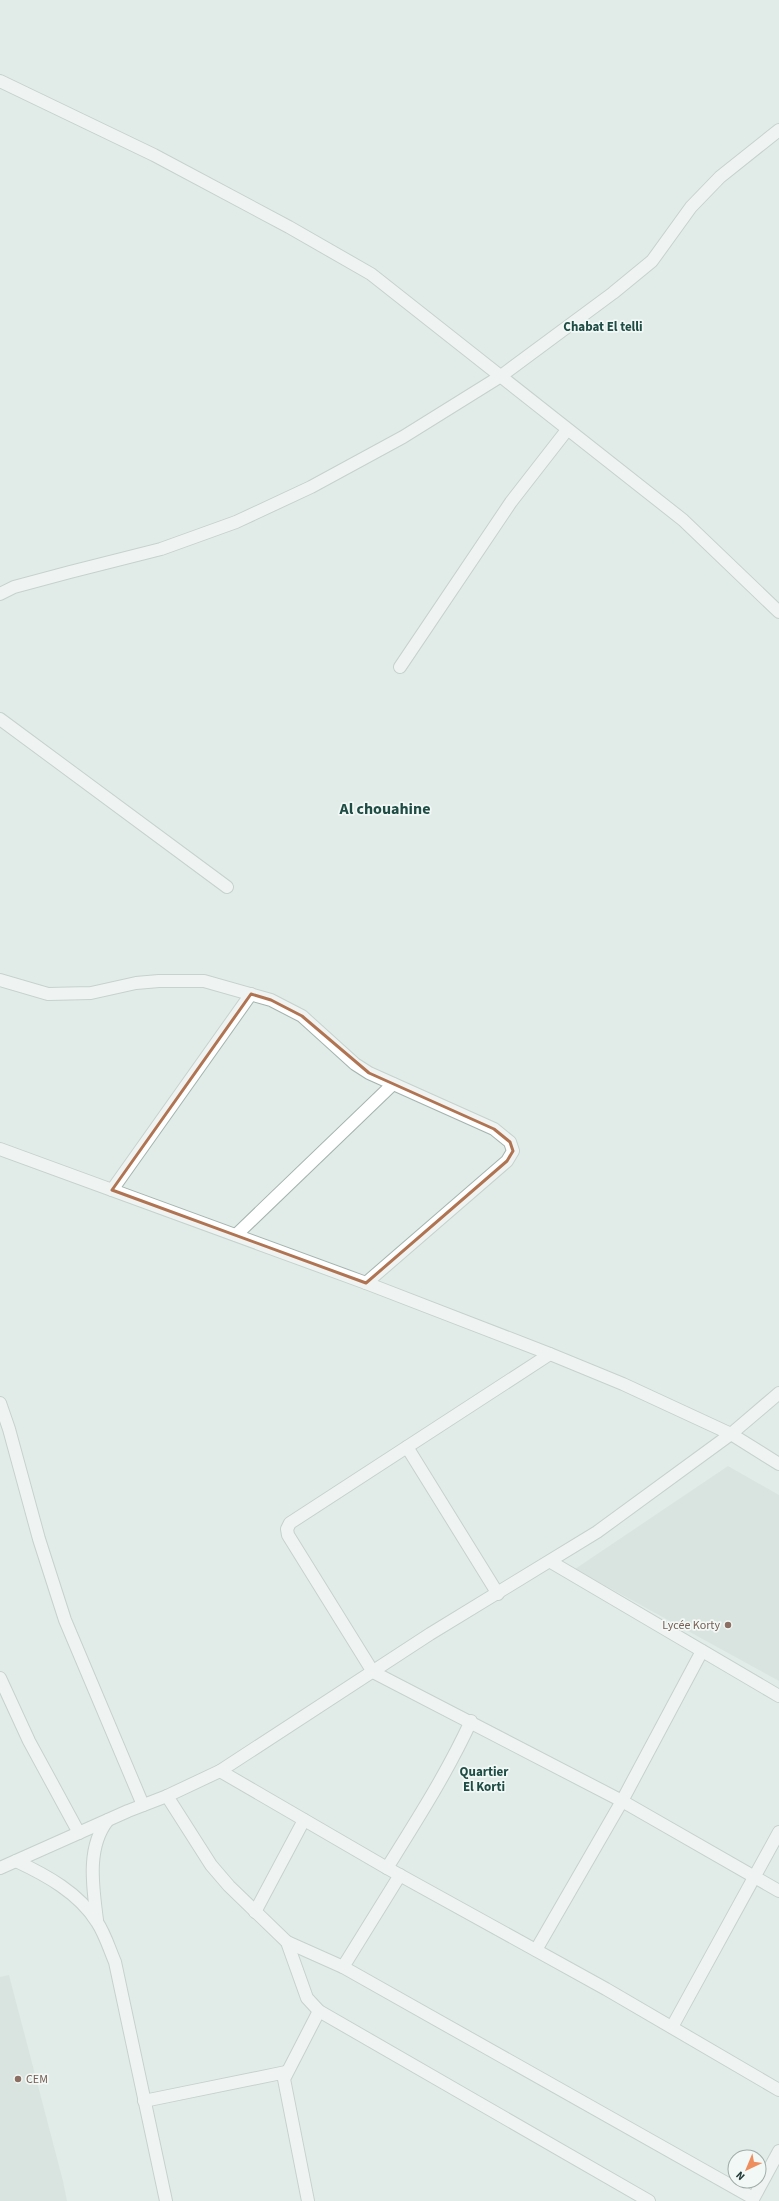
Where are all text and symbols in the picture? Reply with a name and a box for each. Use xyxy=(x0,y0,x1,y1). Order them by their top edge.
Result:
district label: Chabat El telli xyxy=(563,318,643,336)
district label: Al chouahine xyxy=(339,798,430,820)
place label: Lycée Korty xyxy=(662,1617,720,1634)
marker: Lycée Korty xyxy=(723,1620,733,1630)
district label: Quartier El Korti xyxy=(460,1763,509,1796)
place label: CEM xyxy=(26,2071,48,2088)
marker: CEM xyxy=(13,2074,23,2084)
north arrow xyxy=(727,2149,767,2189)
text: N xyxy=(733,2168,748,2184)

